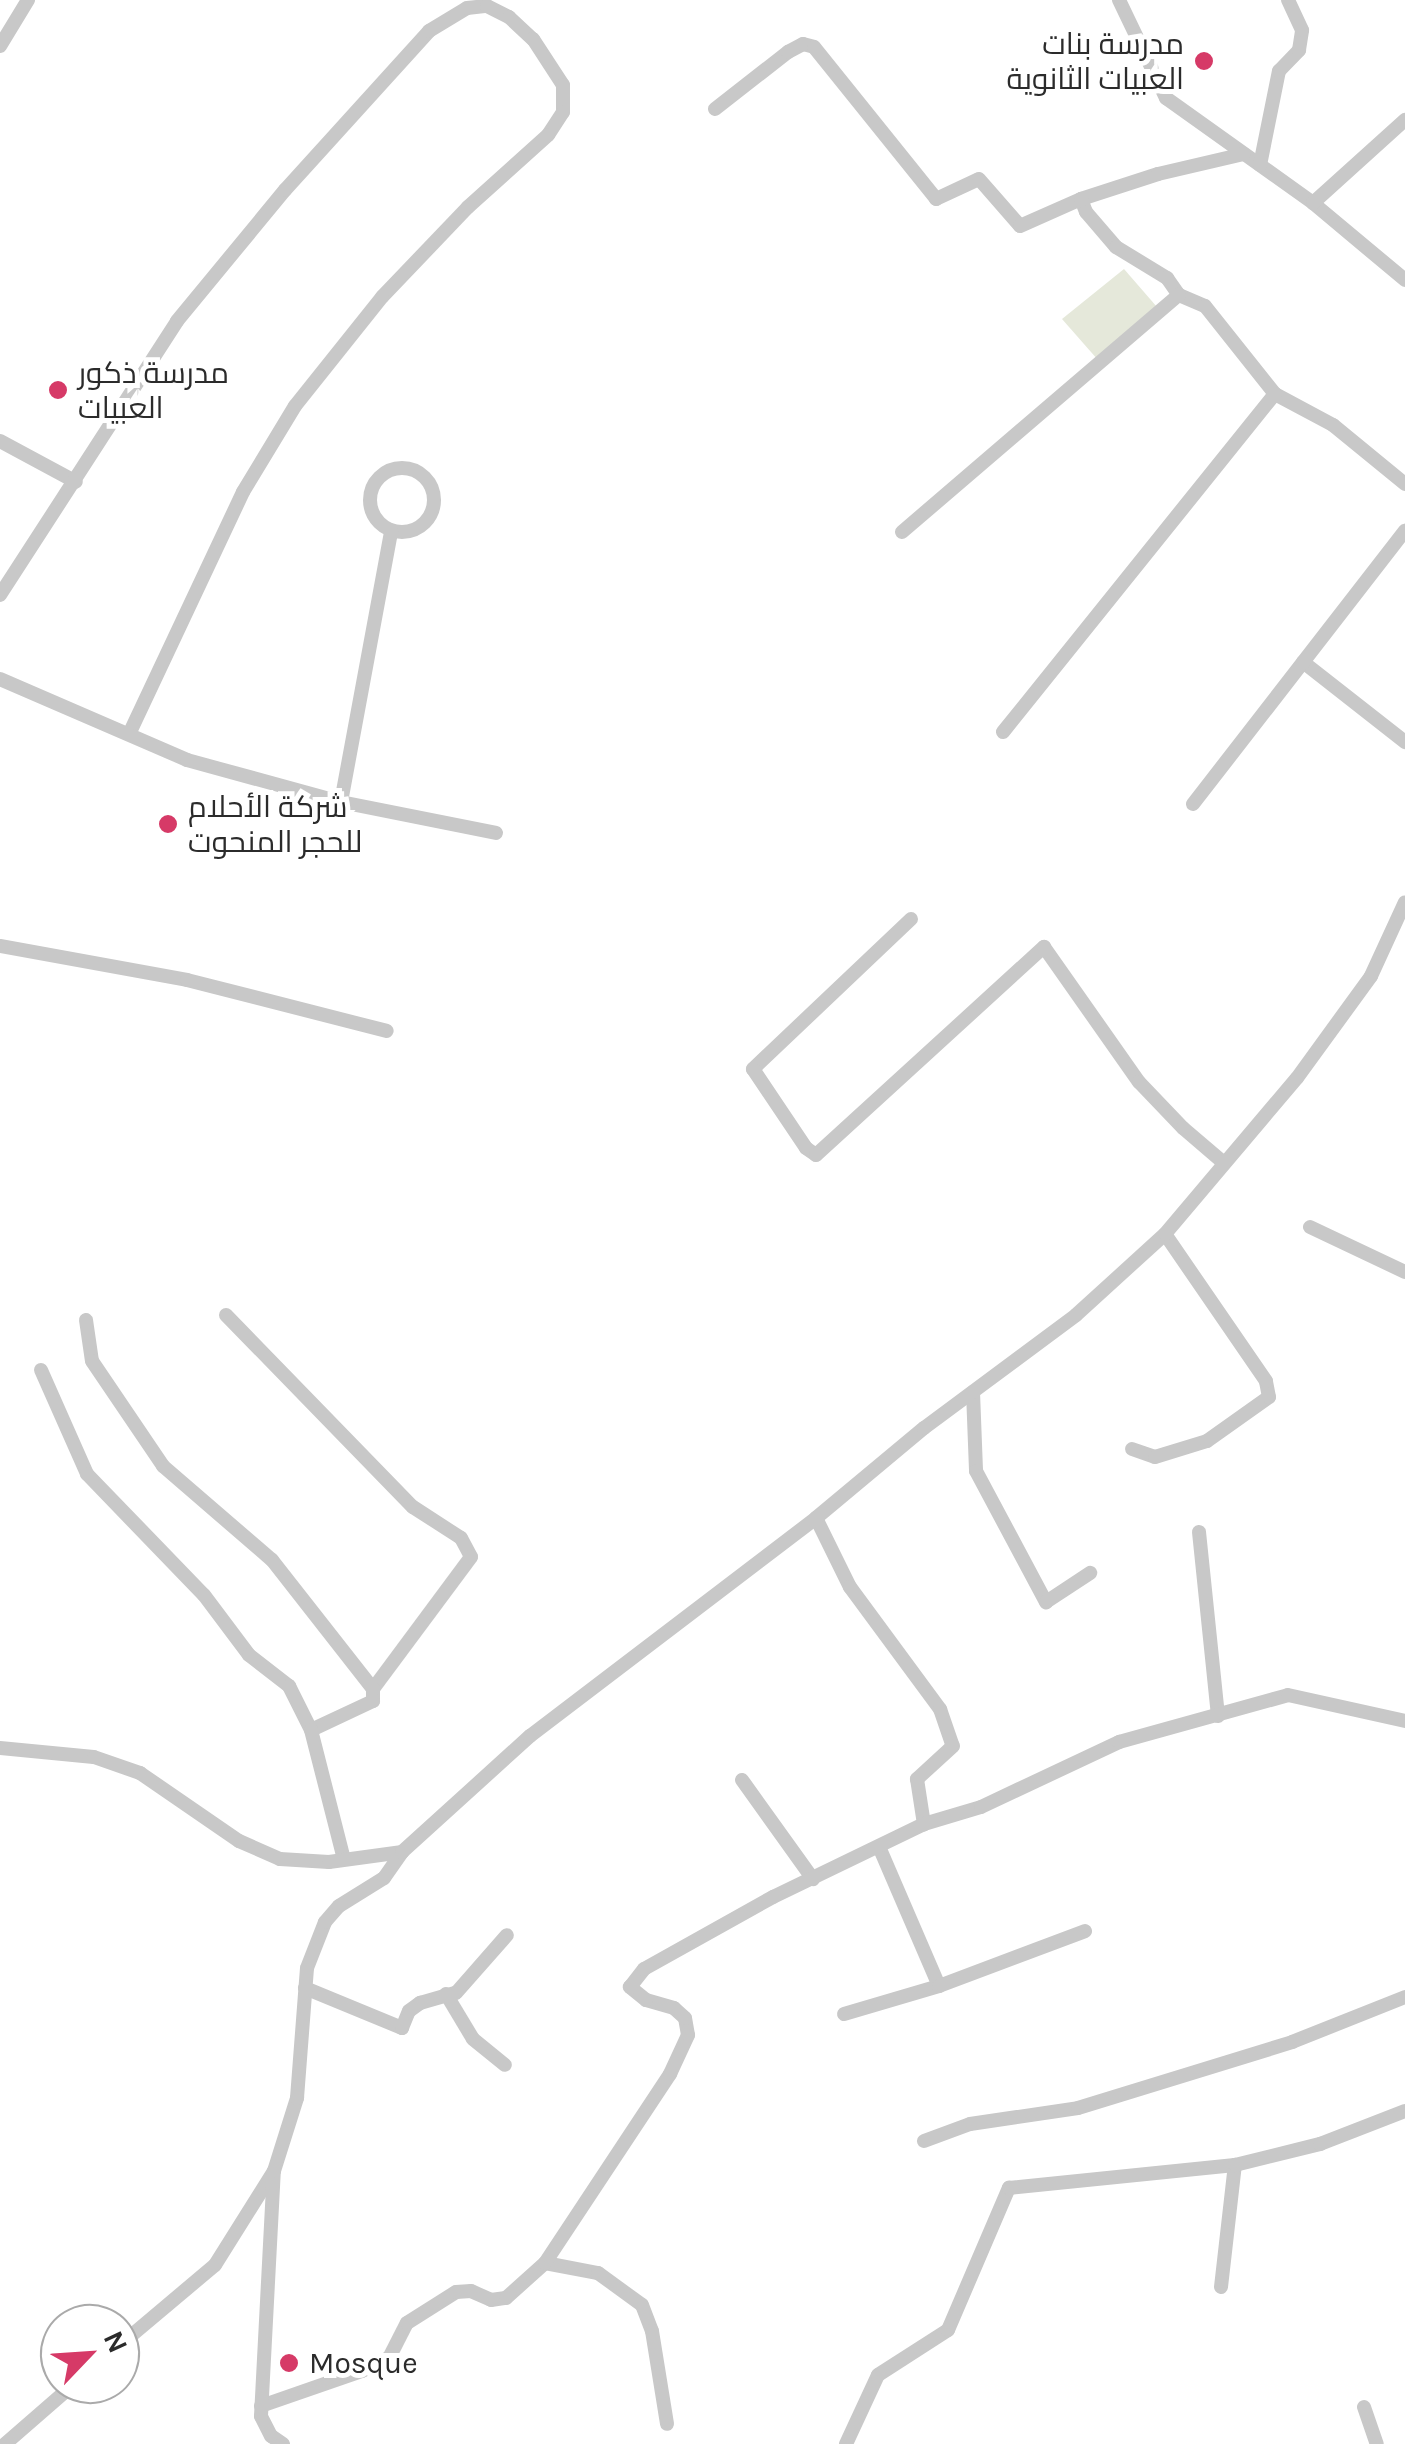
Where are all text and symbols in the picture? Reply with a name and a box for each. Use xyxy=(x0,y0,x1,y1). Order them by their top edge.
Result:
place label: مدرسة بنات العبيات الثانوية xyxy=(1007,26,1184,96)
marker: مدرسة بنات العبيات الثانوية xyxy=(1193,50,1215,72)
place label: مدرسة ذكور العبيات xyxy=(78,355,229,426)
marker: مدرسة ذكور العبيات xyxy=(47,379,69,401)
place label: شركة الأحلام للحجر المنحوت xyxy=(188,789,362,860)
marker: شركة الأحلام للحجر المنحوت xyxy=(157,813,179,835)
north arrow xyxy=(40,2304,140,2404)
text: N xyxy=(97,2326,135,2358)
place label: Mosque xyxy=(309,2345,418,2381)
marker: Mosque xyxy=(278,2352,300,2374)

